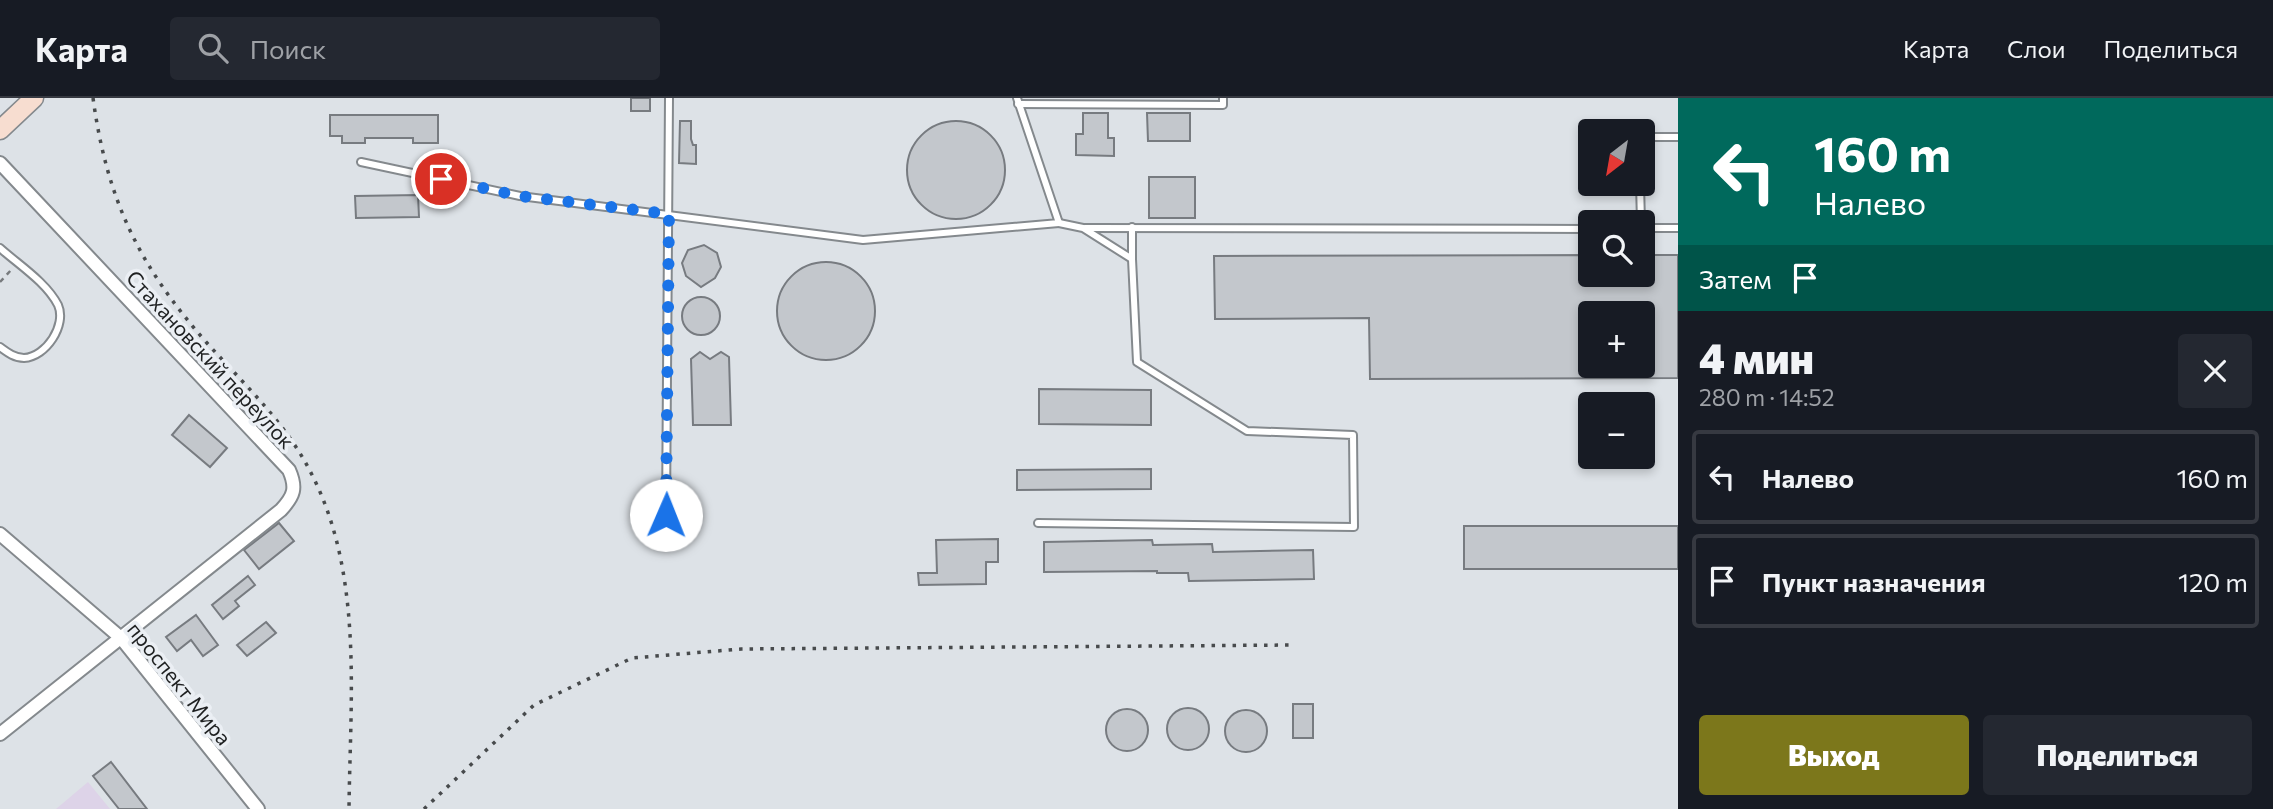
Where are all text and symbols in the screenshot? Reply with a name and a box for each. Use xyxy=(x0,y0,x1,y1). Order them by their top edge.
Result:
search box xyxy=(170,17,660,80)
text: Карта xyxy=(35,28,128,69)
icon: search xyxy=(194,29,232,67)
text: Поиск xyxy=(250,33,326,64)
text: Карта xyxy=(1903,34,1969,63)
text: Слои xyxy=(2007,34,2065,63)
text: Поделиться xyxy=(2103,34,2238,63)
north arrow xyxy=(1578,119,1656,196)
map controls xyxy=(1578,119,1655,469)
text: 160 m xyxy=(1814,122,1951,182)
icon: left xyxy=(1699,126,1790,217)
pin xyxy=(411,149,471,209)
icon: arrive xyxy=(422,160,460,198)
text: Налево xyxy=(1814,182,1926,222)
button: search xyxy=(1578,210,1655,287)
icon: arrive xyxy=(1786,259,1824,297)
text: Затем xyxy=(1699,263,1772,294)
street label: Стахановский переулок xyxy=(122,265,300,453)
button: + xyxy=(1578,301,1655,378)
text: 4 мин xyxy=(1699,331,1814,383)
button: close xyxy=(2178,334,2252,408)
text: 280 m · 14:52 xyxy=(1699,383,1834,411)
button: − xyxy=(1578,392,1655,469)
icon: left xyxy=(1703,458,1741,496)
text: Налево xyxy=(1762,462,1854,493)
text: 160 m xyxy=(2176,462,2248,493)
position arrow xyxy=(629,478,703,552)
icon: arrive xyxy=(1703,562,1741,600)
text: Пункт назначения xyxy=(1762,566,1986,597)
text: 120 m xyxy=(2178,566,2248,597)
street label: проспект Мира xyxy=(123,617,237,749)
button: Выход xyxy=(1699,715,1969,795)
button: Поделиться xyxy=(1983,715,2252,795)

